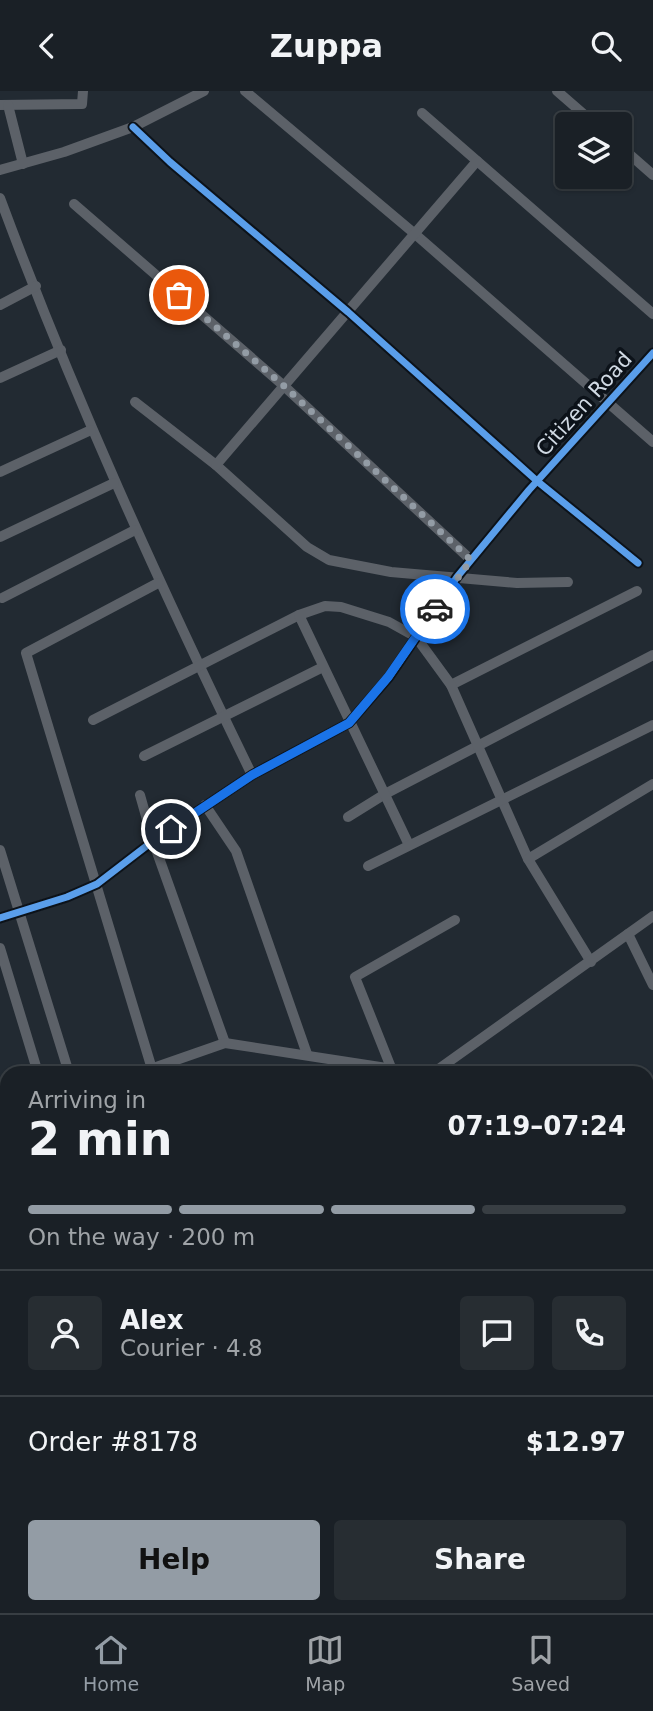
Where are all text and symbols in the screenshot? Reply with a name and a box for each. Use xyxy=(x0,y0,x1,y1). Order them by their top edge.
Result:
icon: back xyxy=(28,27,66,65)
text: Zuppa xyxy=(270,27,383,65)
icon: search xyxy=(587,27,625,65)
map controls xyxy=(555,112,632,189)
button: layers xyxy=(555,112,632,189)
pin xyxy=(149,265,209,325)
icon: bag xyxy=(160,276,198,314)
street label: Citizen Road xyxy=(531,347,637,461)
courier xyxy=(400,574,470,644)
icon: car xyxy=(416,590,454,628)
pin xyxy=(141,799,201,859)
icon: home xyxy=(152,810,190,848)
text: Arriving in xyxy=(28,1087,146,1113)
text: 07:19–07:24 xyxy=(447,1111,626,1141)
text: 2 min xyxy=(28,1112,172,1166)
text: On the way · 200 m xyxy=(28,1224,255,1250)
button: person xyxy=(28,1296,102,1370)
button: chat xyxy=(460,1296,534,1370)
button: phone xyxy=(552,1296,626,1370)
text: Alex xyxy=(120,1305,183,1335)
text: Courier · 4.8 xyxy=(120,1335,263,1361)
text: Order #8178 xyxy=(28,1427,198,1457)
text: $12.97 xyxy=(526,1427,626,1457)
button: Help xyxy=(28,1520,320,1600)
button: Share xyxy=(334,1520,626,1600)
tab: Home xyxy=(83,1631,139,1695)
tab: Map xyxy=(305,1631,345,1695)
tab: Saved xyxy=(511,1631,570,1695)

